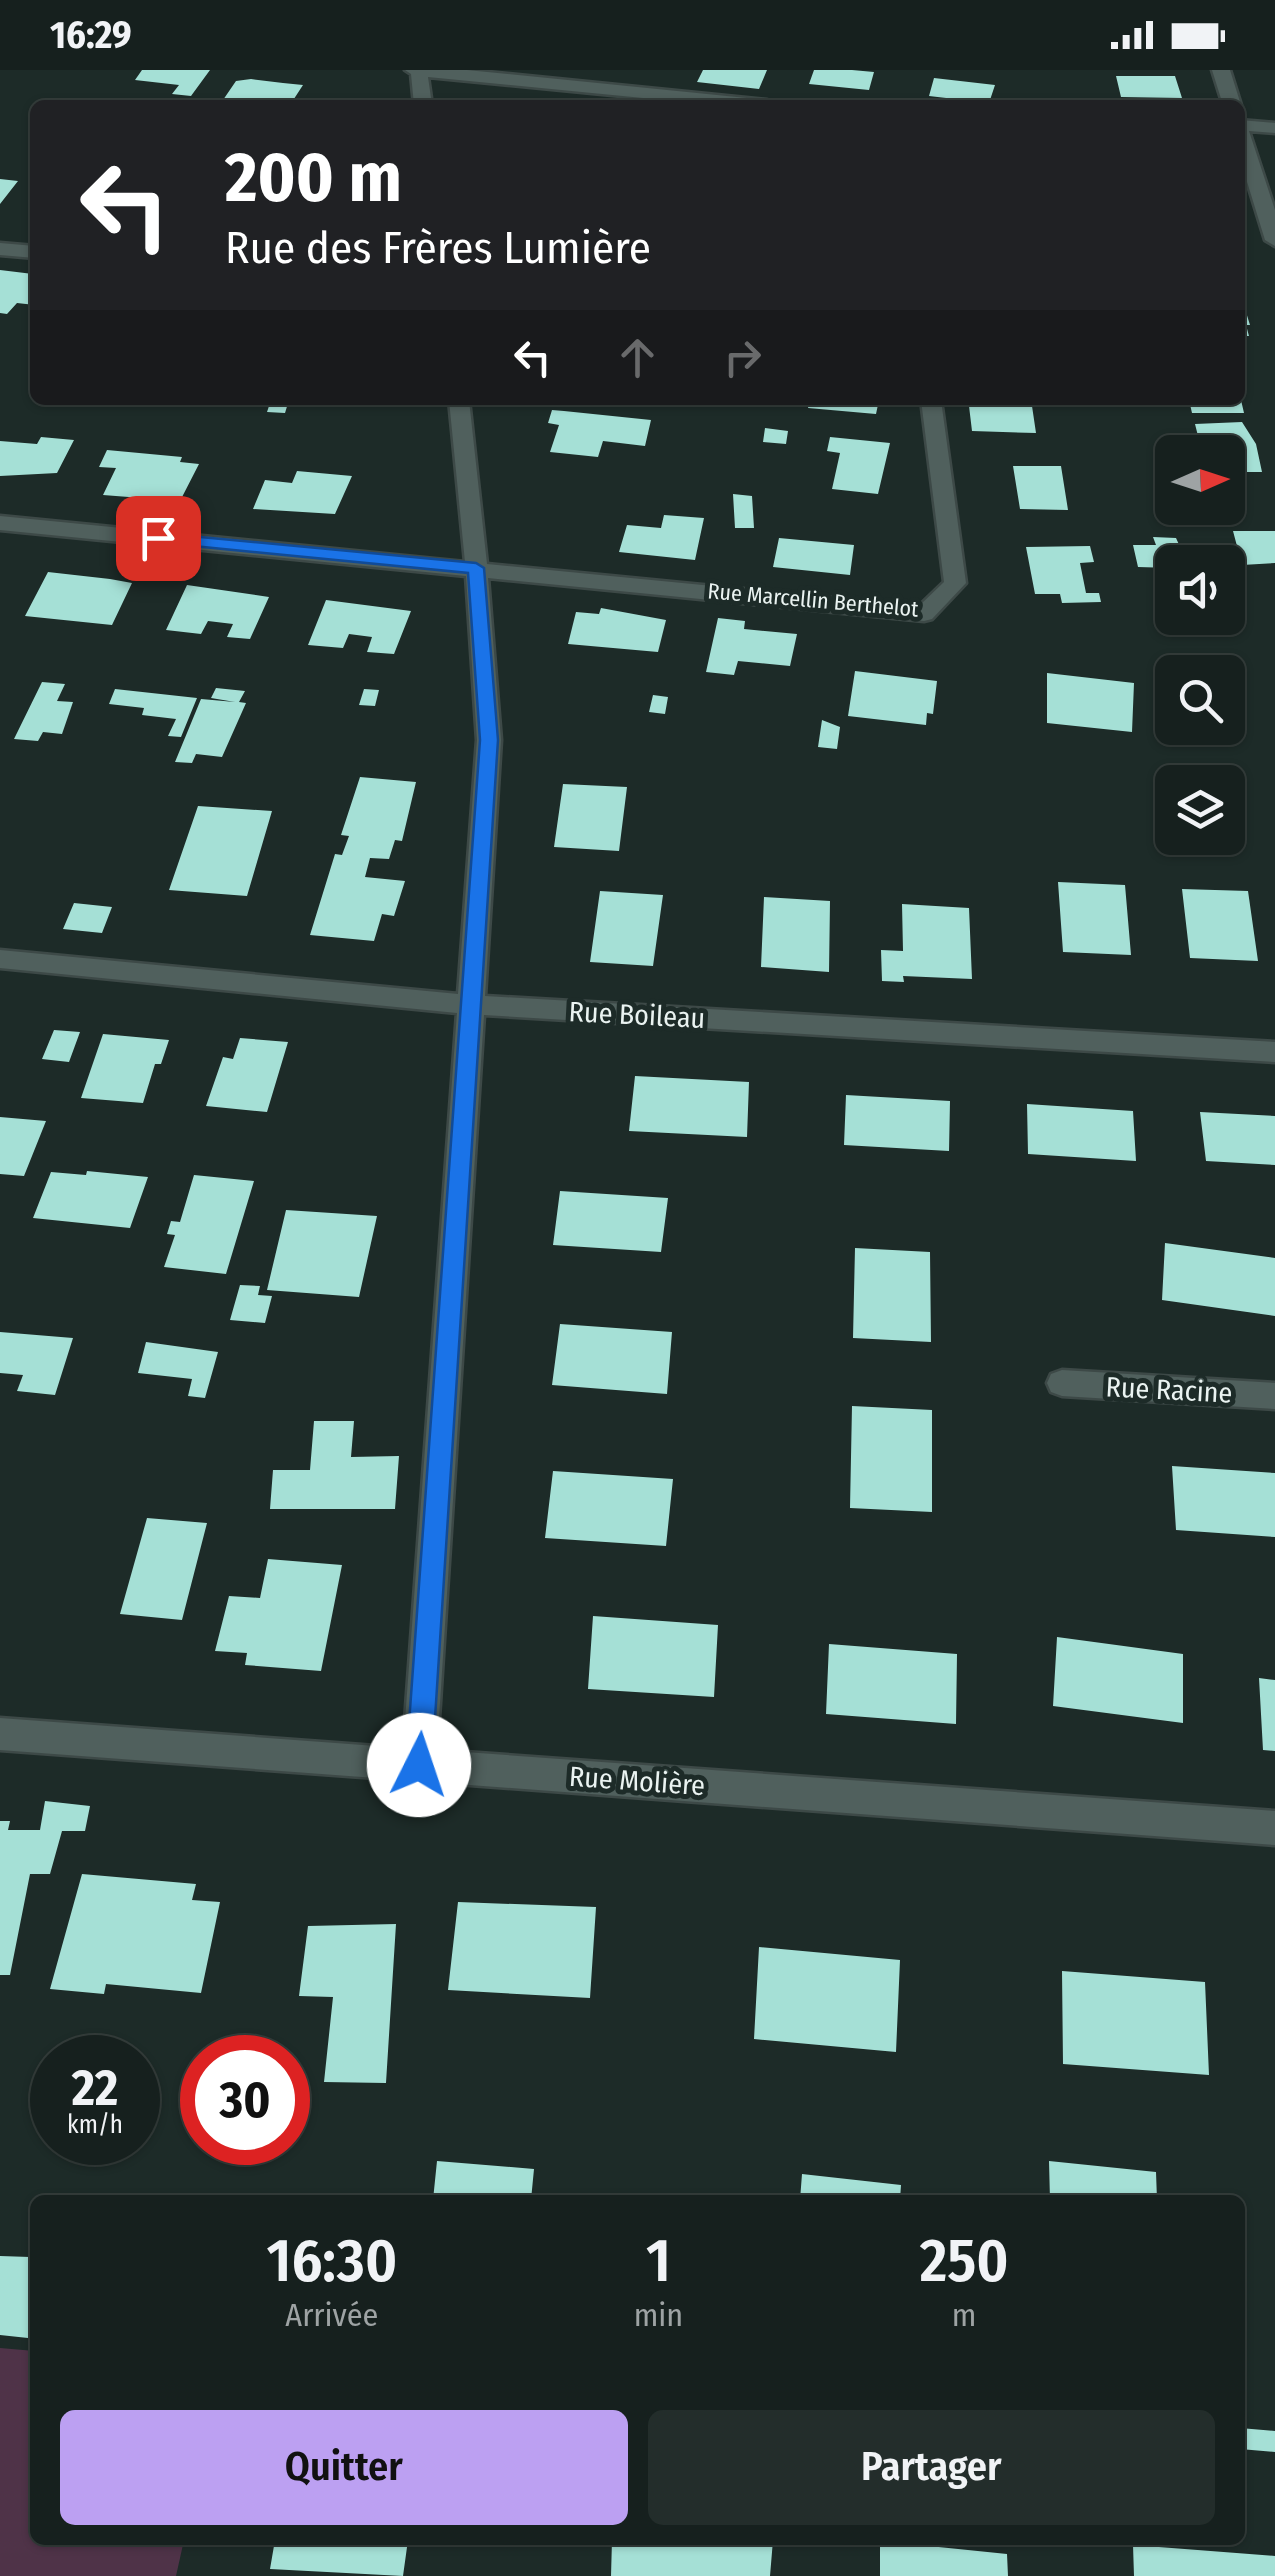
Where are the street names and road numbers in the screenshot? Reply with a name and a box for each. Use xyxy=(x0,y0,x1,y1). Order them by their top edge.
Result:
street label: Rue Marcellin Berthelot xyxy=(706,577,920,623)
street label: Rue Boileau xyxy=(568,995,706,1035)
street label: Rue Racine xyxy=(1105,1370,1233,1410)
street label: Rue Molière xyxy=(568,1760,706,1802)

